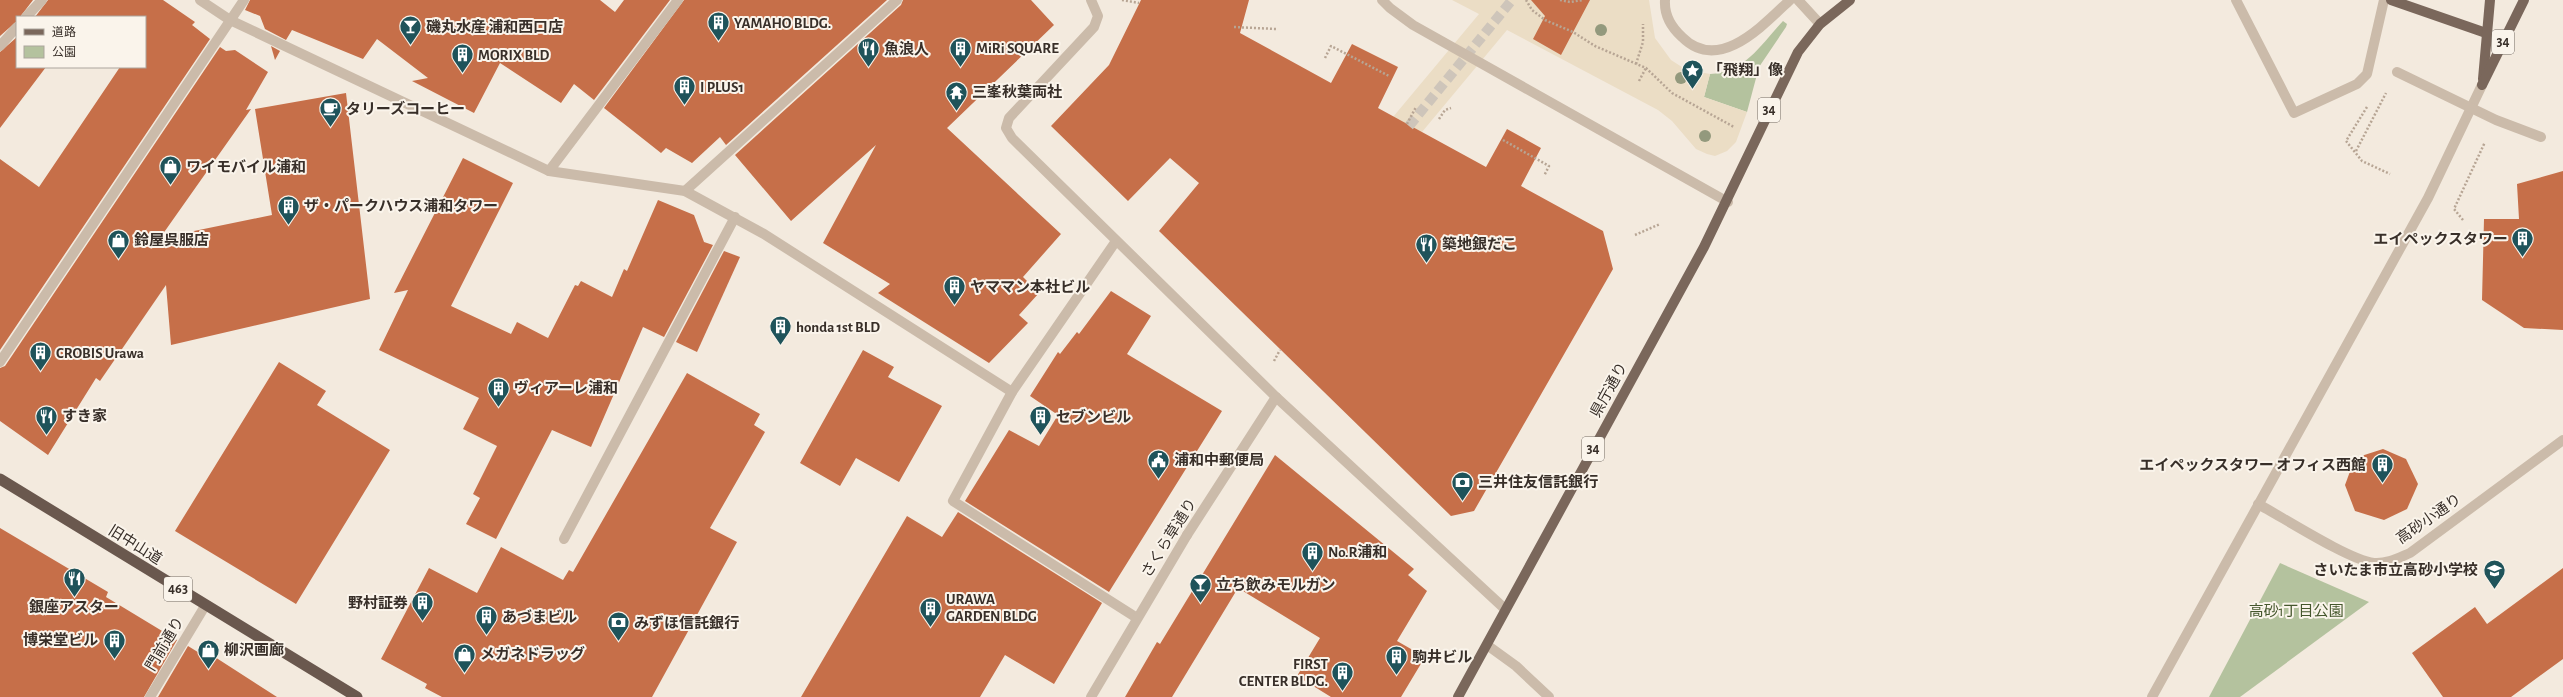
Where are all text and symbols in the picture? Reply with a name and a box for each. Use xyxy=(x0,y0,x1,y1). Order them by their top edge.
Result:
building icon: YAMAHO BLDG. xyxy=(706,10,732,43)
bar icon: 磯丸水産 浦和西口店 xyxy=(397,14,423,47)
legend xyxy=(16,16,146,68)
place label: YAMAHO BLDG. xyxy=(734,16,831,31)
place label: 磯丸水産 浦和西口店 xyxy=(426,18,563,35)
text: 道路 xyxy=(52,25,76,38)
road number: 34 xyxy=(2492,30,2514,54)
building icon: MiRi SQUARE xyxy=(948,35,974,68)
restaurant icon: 魚浪人 xyxy=(856,36,882,69)
place label: 魚浪人 xyxy=(884,41,929,57)
place label: MiRi SQUARE xyxy=(976,41,1059,56)
building icon: MORIX BLD xyxy=(450,42,476,75)
text: 公園 xyxy=(52,46,76,58)
place label: MORIX BLD xyxy=(478,48,550,63)
place icon: 「飛翔」像 xyxy=(1679,57,1705,90)
place label: 「飛翔」像 xyxy=(1708,62,1783,78)
building icon: I PLUS1 xyxy=(671,74,697,107)
temple icon: 三峯秋葉両社 xyxy=(944,79,970,112)
place label: I PLUS1 xyxy=(700,80,744,95)
place label: 三峯秋葉両社 xyxy=(972,83,1062,100)
cafe icon: タリーズコーヒー xyxy=(318,96,344,129)
road number: 34 xyxy=(1758,98,1780,122)
place label: タリーズコーヒー xyxy=(346,100,465,117)
shop icon: ワイモバイル浦和 xyxy=(157,154,183,187)
place label: ワイモバイル浦和 xyxy=(186,158,306,175)
building icon: ザ・パークハウス浦和タワー xyxy=(276,193,302,226)
place label: ザ・パークハウス浦和タワー xyxy=(304,197,498,214)
building icon: エイペックスタワー xyxy=(2510,226,2536,259)
shop icon: 鈴屋呉服店 xyxy=(106,227,132,260)
restaurant icon: 築地銀だこ xyxy=(1414,231,1440,264)
place label: エイペックスタワー xyxy=(2373,231,2508,247)
place label: 鈴屋呉服店 xyxy=(134,232,209,248)
place label: 築地銀だこ xyxy=(1442,236,1517,252)
building icon: ヤママン本社ビル xyxy=(941,274,967,307)
place label: ヤママン本社ビル xyxy=(970,278,1090,295)
building icon: honda 1st BLD xyxy=(768,314,794,347)
place label: honda 1st BLD xyxy=(796,320,880,335)
building icon: CROBIS Urawa xyxy=(27,340,53,373)
place label: CROBIS Urawa xyxy=(56,346,144,361)
street label: 県庁通り xyxy=(1587,360,1630,420)
building icon: ヴィアーレ浦和 xyxy=(486,375,512,408)
place label: ヴィアーレ浦和 xyxy=(514,379,618,396)
restaurant icon: すき家 xyxy=(33,403,59,436)
building icon: セブンビル xyxy=(1027,404,1053,437)
place label: すき家 xyxy=(62,408,107,424)
place label: セブンビル xyxy=(1056,408,1131,425)
road number: 34 xyxy=(1582,437,1604,461)
public building icon: 浦和中郵便局 xyxy=(1146,447,1172,480)
place label: 浦和中郵便局 xyxy=(1174,451,1264,468)
building icon: エイペックスタワー オフィス西館 xyxy=(2369,452,2395,485)
place label: エイペックスタワー オフィス西館 xyxy=(2139,457,2366,473)
bank icon: 三井住友信託銀行 xyxy=(1449,469,1475,502)
place label: 三井住友信託銀行 xyxy=(1478,473,1598,490)
street label: 高砂小通り xyxy=(2393,491,2464,547)
street label: さくら草通り xyxy=(1138,495,1199,580)
street label: 旧中山道 xyxy=(106,522,165,567)
building icon: No.R浦和 xyxy=(1299,539,1325,572)
place label: No.R浦和 xyxy=(1328,543,1387,560)
school or university icon: さいたま市立高砂小学校 xyxy=(2481,557,2507,590)
place label: さいたま市立高砂小学校 xyxy=(2313,562,2478,578)
restaurant icon: 銀座アスター xyxy=(61,565,87,598)
bar icon: 立ち飲みモルガン xyxy=(1188,572,1214,605)
road number: 463 xyxy=(164,577,192,601)
place label: 立ち飲みモルガン xyxy=(1216,577,1336,593)
building icon: 野村証券 xyxy=(410,590,436,623)
place label: URAWA GARDEN BLDG xyxy=(946,592,1037,624)
place label: 野村証券 xyxy=(348,594,408,611)
building icon: URAWA GARDEN BLDG xyxy=(918,595,944,628)
place label: 銀座アスター xyxy=(29,599,119,615)
park label: 高砂1丁目公園 xyxy=(2248,603,2344,619)
building icon: あづまビル xyxy=(473,604,499,637)
place label: あづまビル xyxy=(502,609,577,625)
bank icon: みずほ信託銀行 xyxy=(606,610,632,643)
street label: 門前通り xyxy=(142,614,187,674)
place label: みずほ信託銀行 xyxy=(634,615,739,631)
building icon: 博栄堂ビル xyxy=(101,627,127,660)
place label: 博栄堂ビル xyxy=(23,631,98,648)
shop icon: 柳沢画廊 xyxy=(196,637,222,670)
shop icon: メガネドラッグ xyxy=(451,641,477,674)
place label: 柳沢画廊 xyxy=(224,642,284,658)
building icon: 駒井ビル xyxy=(1384,644,1410,677)
place label: メガネドラッグ xyxy=(480,646,585,662)
place label: 駒井ビル xyxy=(1412,648,1472,665)
place label: FIRST CENTER BLDG. xyxy=(1239,657,1328,689)
building icon: FIRST CENTER BLDG. xyxy=(1330,660,1356,693)

